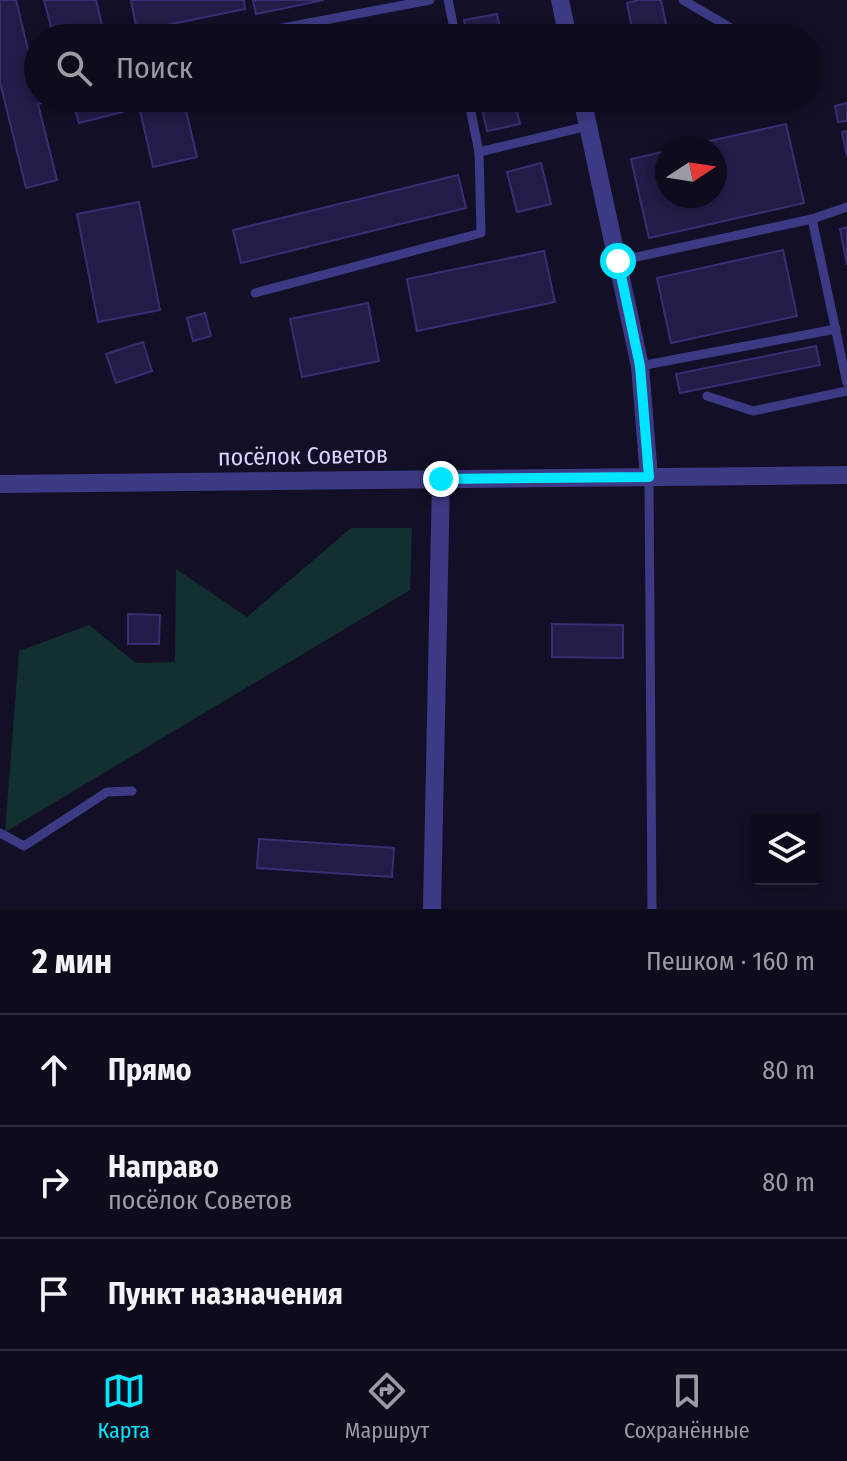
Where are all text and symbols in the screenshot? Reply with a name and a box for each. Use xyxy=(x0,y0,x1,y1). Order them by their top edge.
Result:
search box xyxy=(24,24,823,112)
icon: search xyxy=(52,46,96,90)
text: Поиск xyxy=(116,50,193,86)
north arrow xyxy=(655,136,727,208)
route start xyxy=(600,243,636,279)
street label: посёлок Советов xyxy=(218,441,388,471)
route end xyxy=(423,461,459,497)
map controls xyxy=(751,813,823,885)
button: layers xyxy=(751,813,823,885)
text: 2 мин xyxy=(32,941,112,982)
text: Пешком · 160 m xyxy=(646,946,815,977)
icon: ahead xyxy=(32,1048,76,1092)
text: Прямо xyxy=(108,1052,192,1088)
text: 80 m xyxy=(762,1055,815,1086)
text: Направо xyxy=(108,1149,219,1185)
icon: right xyxy=(32,1160,76,1204)
text: 80 m xyxy=(762,1167,815,1198)
text: посёлок Советов xyxy=(108,1185,292,1216)
icon: arrive xyxy=(32,1272,76,1316)
text: Пункт назначения xyxy=(108,1276,343,1312)
tab: Карта xyxy=(97,1369,150,1444)
tab: Маршрут xyxy=(345,1369,429,1444)
tab: Сохранённые xyxy=(624,1369,750,1444)

